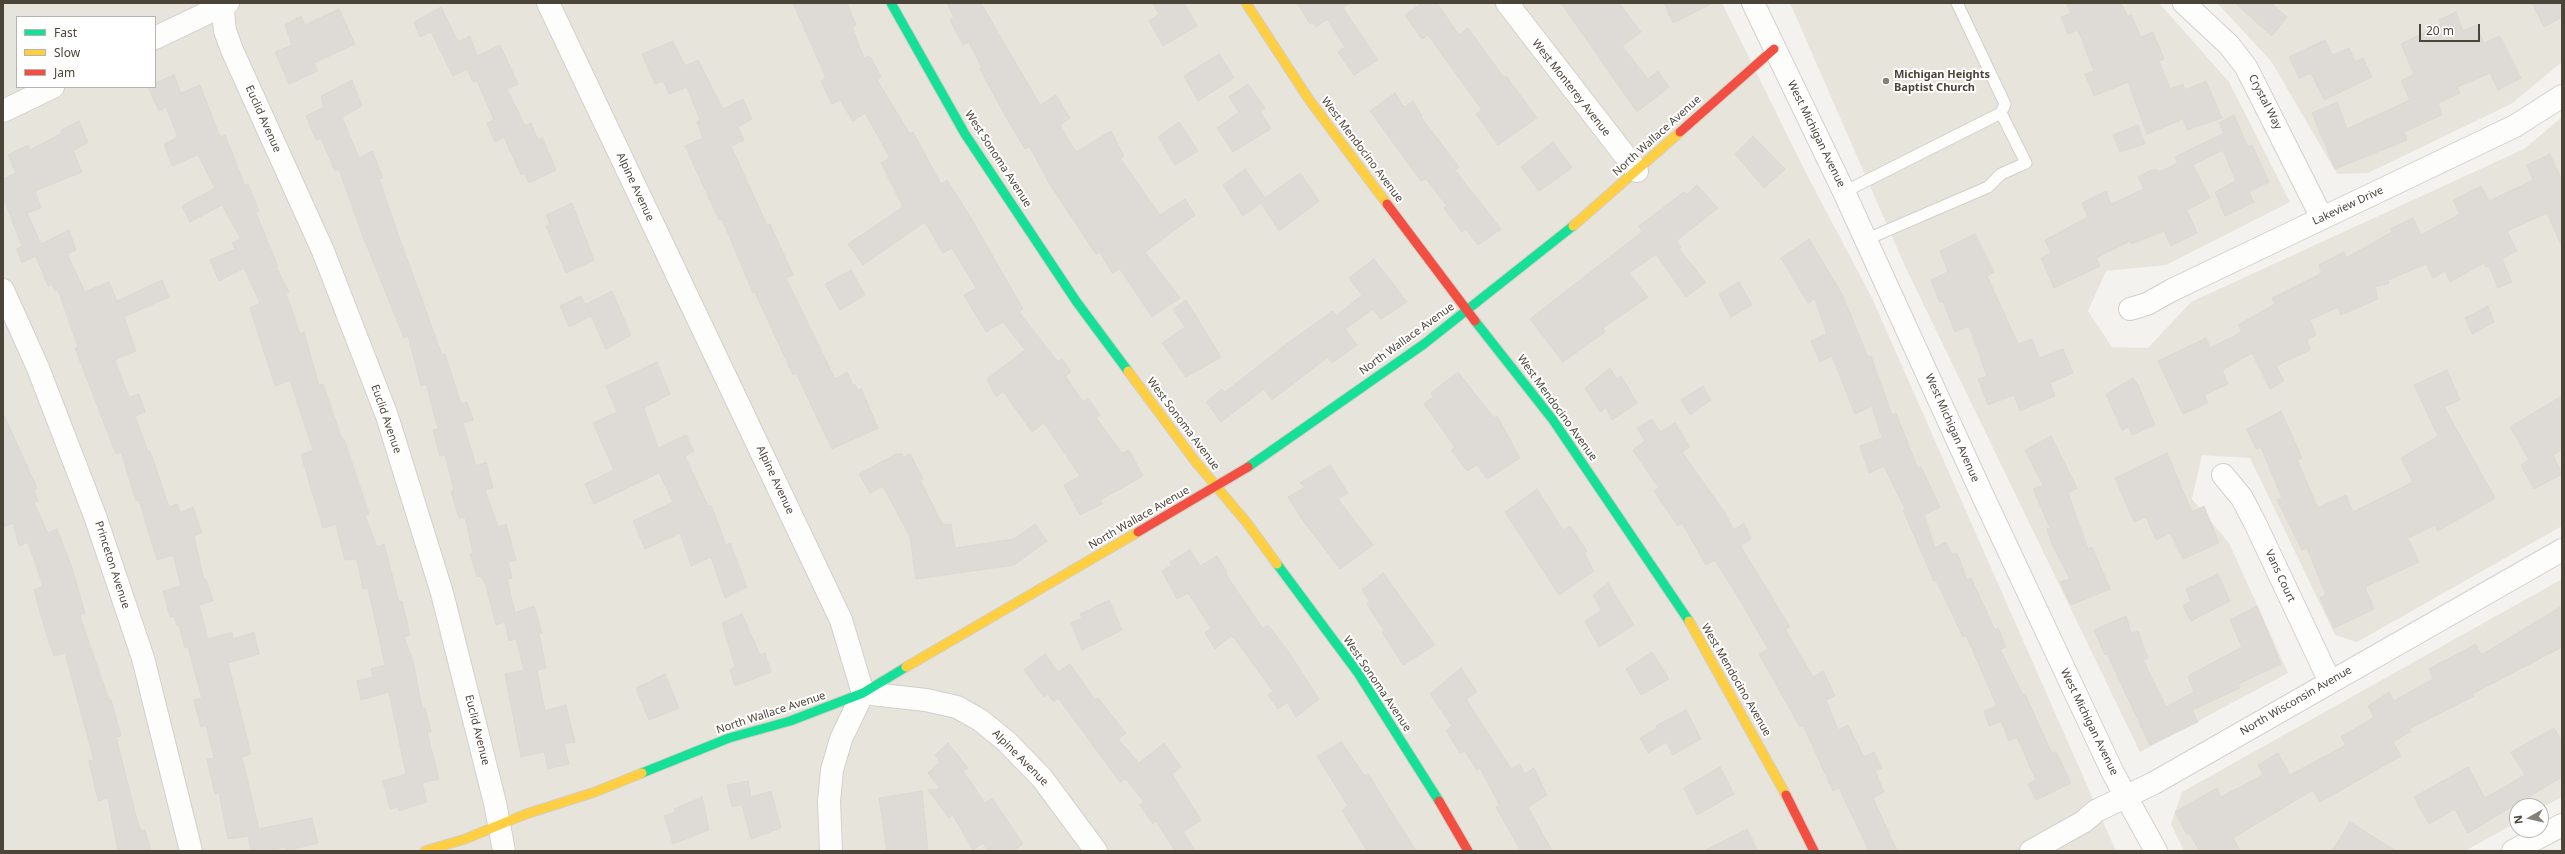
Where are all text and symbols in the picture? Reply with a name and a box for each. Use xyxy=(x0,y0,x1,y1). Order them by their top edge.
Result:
legend xyxy=(16,16,156,88)
scale bar xyxy=(2421,16,2482,42)
text: 20 m xyxy=(2426,22,2454,39)
text: Fast xyxy=(54,24,77,41)
street label: West Monterey Avenue xyxy=(1529,37,1613,139)
text: Slow xyxy=(54,44,80,61)
text: Jam xyxy=(54,64,75,81)
place label: Michigan Heights Baptist Church xyxy=(1894,68,1990,94)
street label: Crystal Way xyxy=(2245,72,2285,132)
marker: Michigan Heights Baptist Church xyxy=(1881,76,1891,86)
street label: West Michigan Avenue xyxy=(1784,78,1848,190)
street label: Euclid Avenue xyxy=(242,83,284,155)
street label: North Wallace Avenue xyxy=(1610,93,1704,179)
street label: West Mendocino Avenue xyxy=(1318,95,1406,205)
street label: West Sonoma Avenue xyxy=(962,108,1034,210)
street label: Alpine Avenue xyxy=(613,151,657,223)
street label: Lakeview Drive xyxy=(2310,184,2386,228)
street label: North Wallace Avenue xyxy=(1357,300,1457,378)
street label: West Mendocino Avenue xyxy=(1514,352,1600,464)
street label: West Michigan Avenue xyxy=(1922,372,1982,484)
street label: West Sonoma Avenue xyxy=(1144,375,1222,473)
street label: Euclid Avenue xyxy=(368,383,404,455)
street label: Alpine Avenue xyxy=(753,444,797,516)
street label: North Wallace Avenue xyxy=(1086,484,1192,552)
street label: Princeton Avenue xyxy=(92,520,132,610)
street label: Vans Court xyxy=(2262,548,2298,604)
street label: West Mendocino Avenue xyxy=(1698,621,1774,739)
street label: West Sonoma Avenue xyxy=(1340,634,1414,734)
street label: North Wisconsin Avenue xyxy=(2238,664,2354,738)
street label: West Michigan Avenue xyxy=(2057,666,2121,778)
street label: North Wallace Avenue xyxy=(715,689,827,737)
street label: Euclid Avenue xyxy=(462,693,492,767)
street label: Alpine Avenue xyxy=(989,727,1051,789)
north arrow xyxy=(2509,798,2549,838)
text: N xyxy=(2510,814,2526,825)

